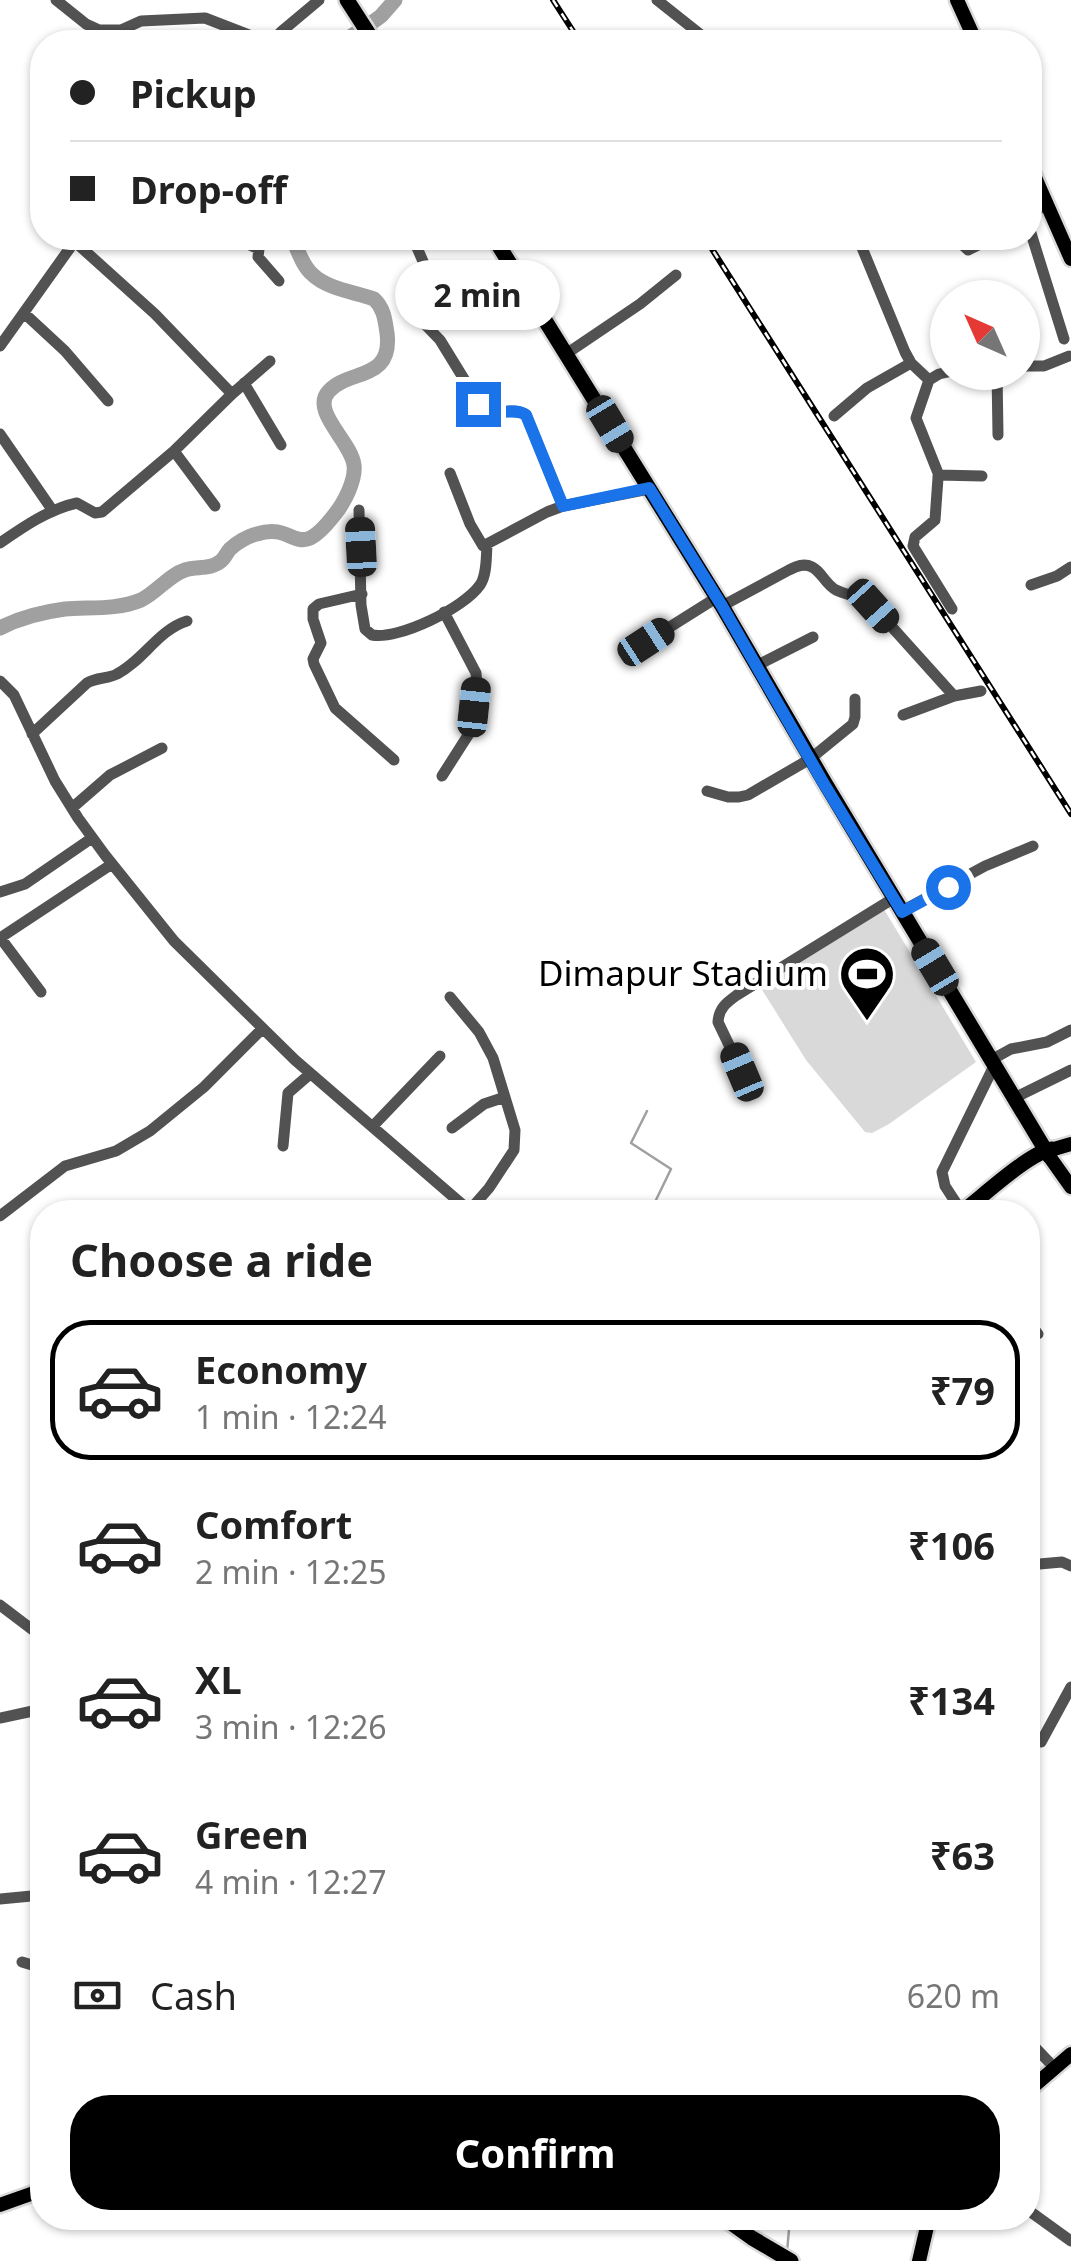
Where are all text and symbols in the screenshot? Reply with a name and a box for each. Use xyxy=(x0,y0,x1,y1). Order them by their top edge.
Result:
text: Pickup xyxy=(130,67,257,119)
text: Drop-off xyxy=(130,163,287,215)
callout: 2 min xyxy=(396,259,560,329)
text: 2 min xyxy=(433,273,522,316)
north arrow xyxy=(930,280,1040,390)
map controls xyxy=(930,280,1040,390)
route end xyxy=(456,382,501,427)
car xyxy=(582,391,638,457)
car xyxy=(344,516,378,578)
car xyxy=(842,574,904,638)
car xyxy=(613,613,679,671)
car xyxy=(456,676,492,738)
route start xyxy=(926,865,971,910)
car xyxy=(907,934,963,1000)
sports icon: Dimapur Stadium xyxy=(837,944,897,1023)
place label: Dimapur Stadium xyxy=(538,949,828,996)
car xyxy=(716,1039,768,1105)
text: Choose a ride xyxy=(70,1229,373,1290)
text: Economy xyxy=(195,1343,367,1395)
icon: car xyxy=(75,1345,165,1435)
text: ₹79 xyxy=(930,1364,995,1416)
text: 1 min · 12:24 xyxy=(195,1395,387,1438)
text: Comfort xyxy=(195,1498,352,1550)
icon: car xyxy=(75,1500,165,1590)
text: ₹106 xyxy=(908,1519,995,1571)
text: 2 min · 12:25 xyxy=(195,1550,387,1593)
text: XL xyxy=(195,1653,242,1705)
icon: car xyxy=(75,1655,165,1745)
text: ₹134 xyxy=(908,1674,995,1726)
text: 3 min · 12:26 xyxy=(195,1705,387,1748)
text: Green xyxy=(195,1808,309,1860)
icon: car xyxy=(75,1810,165,1900)
text: ₹63 xyxy=(930,1829,995,1881)
text: 4 min · 12:27 xyxy=(195,1860,387,1903)
icon: cash xyxy=(70,1968,125,2023)
text: Cash xyxy=(150,1969,237,2021)
text: 620 m xyxy=(907,1974,1000,2017)
button: Confirm xyxy=(70,2095,1000,2210)

